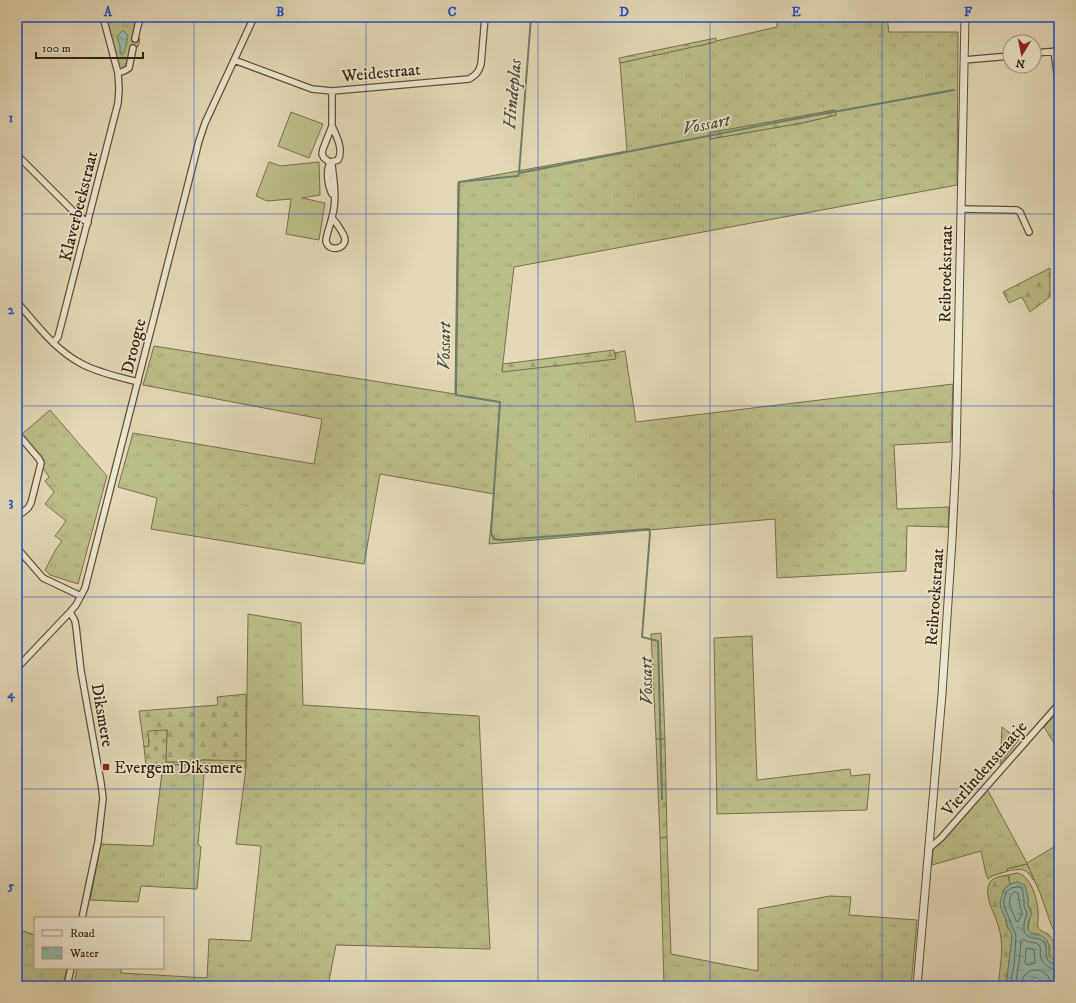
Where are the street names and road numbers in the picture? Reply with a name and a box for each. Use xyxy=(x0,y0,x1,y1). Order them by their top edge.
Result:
street label: Weidestraat xyxy=(340,59,422,87)
street label: Klaverbeekstraat xyxy=(55,148,103,264)
street label: Reibroekstraat xyxy=(934,224,958,323)
street label: Droogte xyxy=(116,316,151,376)
street label: Reibroekstraat xyxy=(921,547,949,647)
street label: Diksmere xyxy=(86,682,118,749)
street label: Vierlindenstraatje xyxy=(937,716,1032,822)

